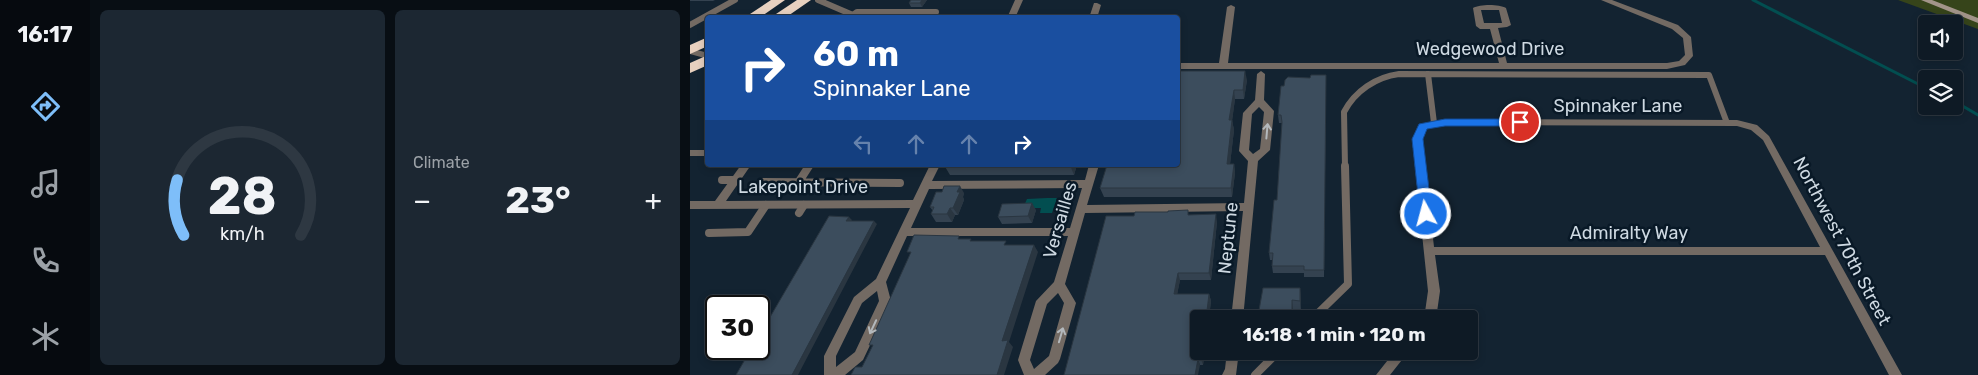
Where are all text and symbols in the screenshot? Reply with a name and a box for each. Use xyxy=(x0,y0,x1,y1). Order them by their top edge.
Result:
map controls xyxy=(1918,15,1963,115)
button: sound xyxy=(1918,15,1963,60)
text: 16:17 xyxy=(17,21,73,48)
text: 60 m xyxy=(813,33,899,75)
icon: right xyxy=(730,35,795,100)
street label: Wedgewood Drive xyxy=(1416,38,1564,60)
button: layers xyxy=(1918,70,1963,115)
text: Spinnaker Lane xyxy=(813,75,971,102)
icon: directions xyxy=(28,89,63,124)
street label: Spinnaker Lane xyxy=(1554,95,1682,117)
pin xyxy=(1499,101,1541,143)
icon: arrive xyxy=(1506,108,1534,136)
one-way arrow xyxy=(1262,124,1272,140)
icon: left xyxy=(849,130,877,158)
icon: ahead xyxy=(902,130,930,158)
icon: ahead xyxy=(955,130,983,158)
icon: right xyxy=(1008,130,1036,158)
text: Climate xyxy=(413,153,470,172)
street label: Northwest 70th Street xyxy=(1788,153,1896,329)
text: 28 xyxy=(208,165,277,227)
icon: music xyxy=(28,166,63,201)
street label: Lakepoint Drive xyxy=(738,176,868,198)
text: 23° xyxy=(505,177,571,223)
street label: Versailles xyxy=(1039,179,1081,261)
text: − xyxy=(413,184,431,217)
text: + xyxy=(645,184,662,217)
position arrow xyxy=(1399,187,1451,239)
street label: Neptune xyxy=(1213,201,1243,275)
street label: Admiralty Way xyxy=(1570,222,1688,244)
text: km/h xyxy=(220,223,265,244)
icon: phone xyxy=(28,243,63,278)
speed limit sign: 30 xyxy=(705,295,770,360)
icon: climate xyxy=(28,319,63,354)
one-way arrow xyxy=(868,319,877,334)
text: 16:18 · 1 min · 120 m xyxy=(1242,323,1426,346)
one-way arrow xyxy=(1056,328,1066,344)

